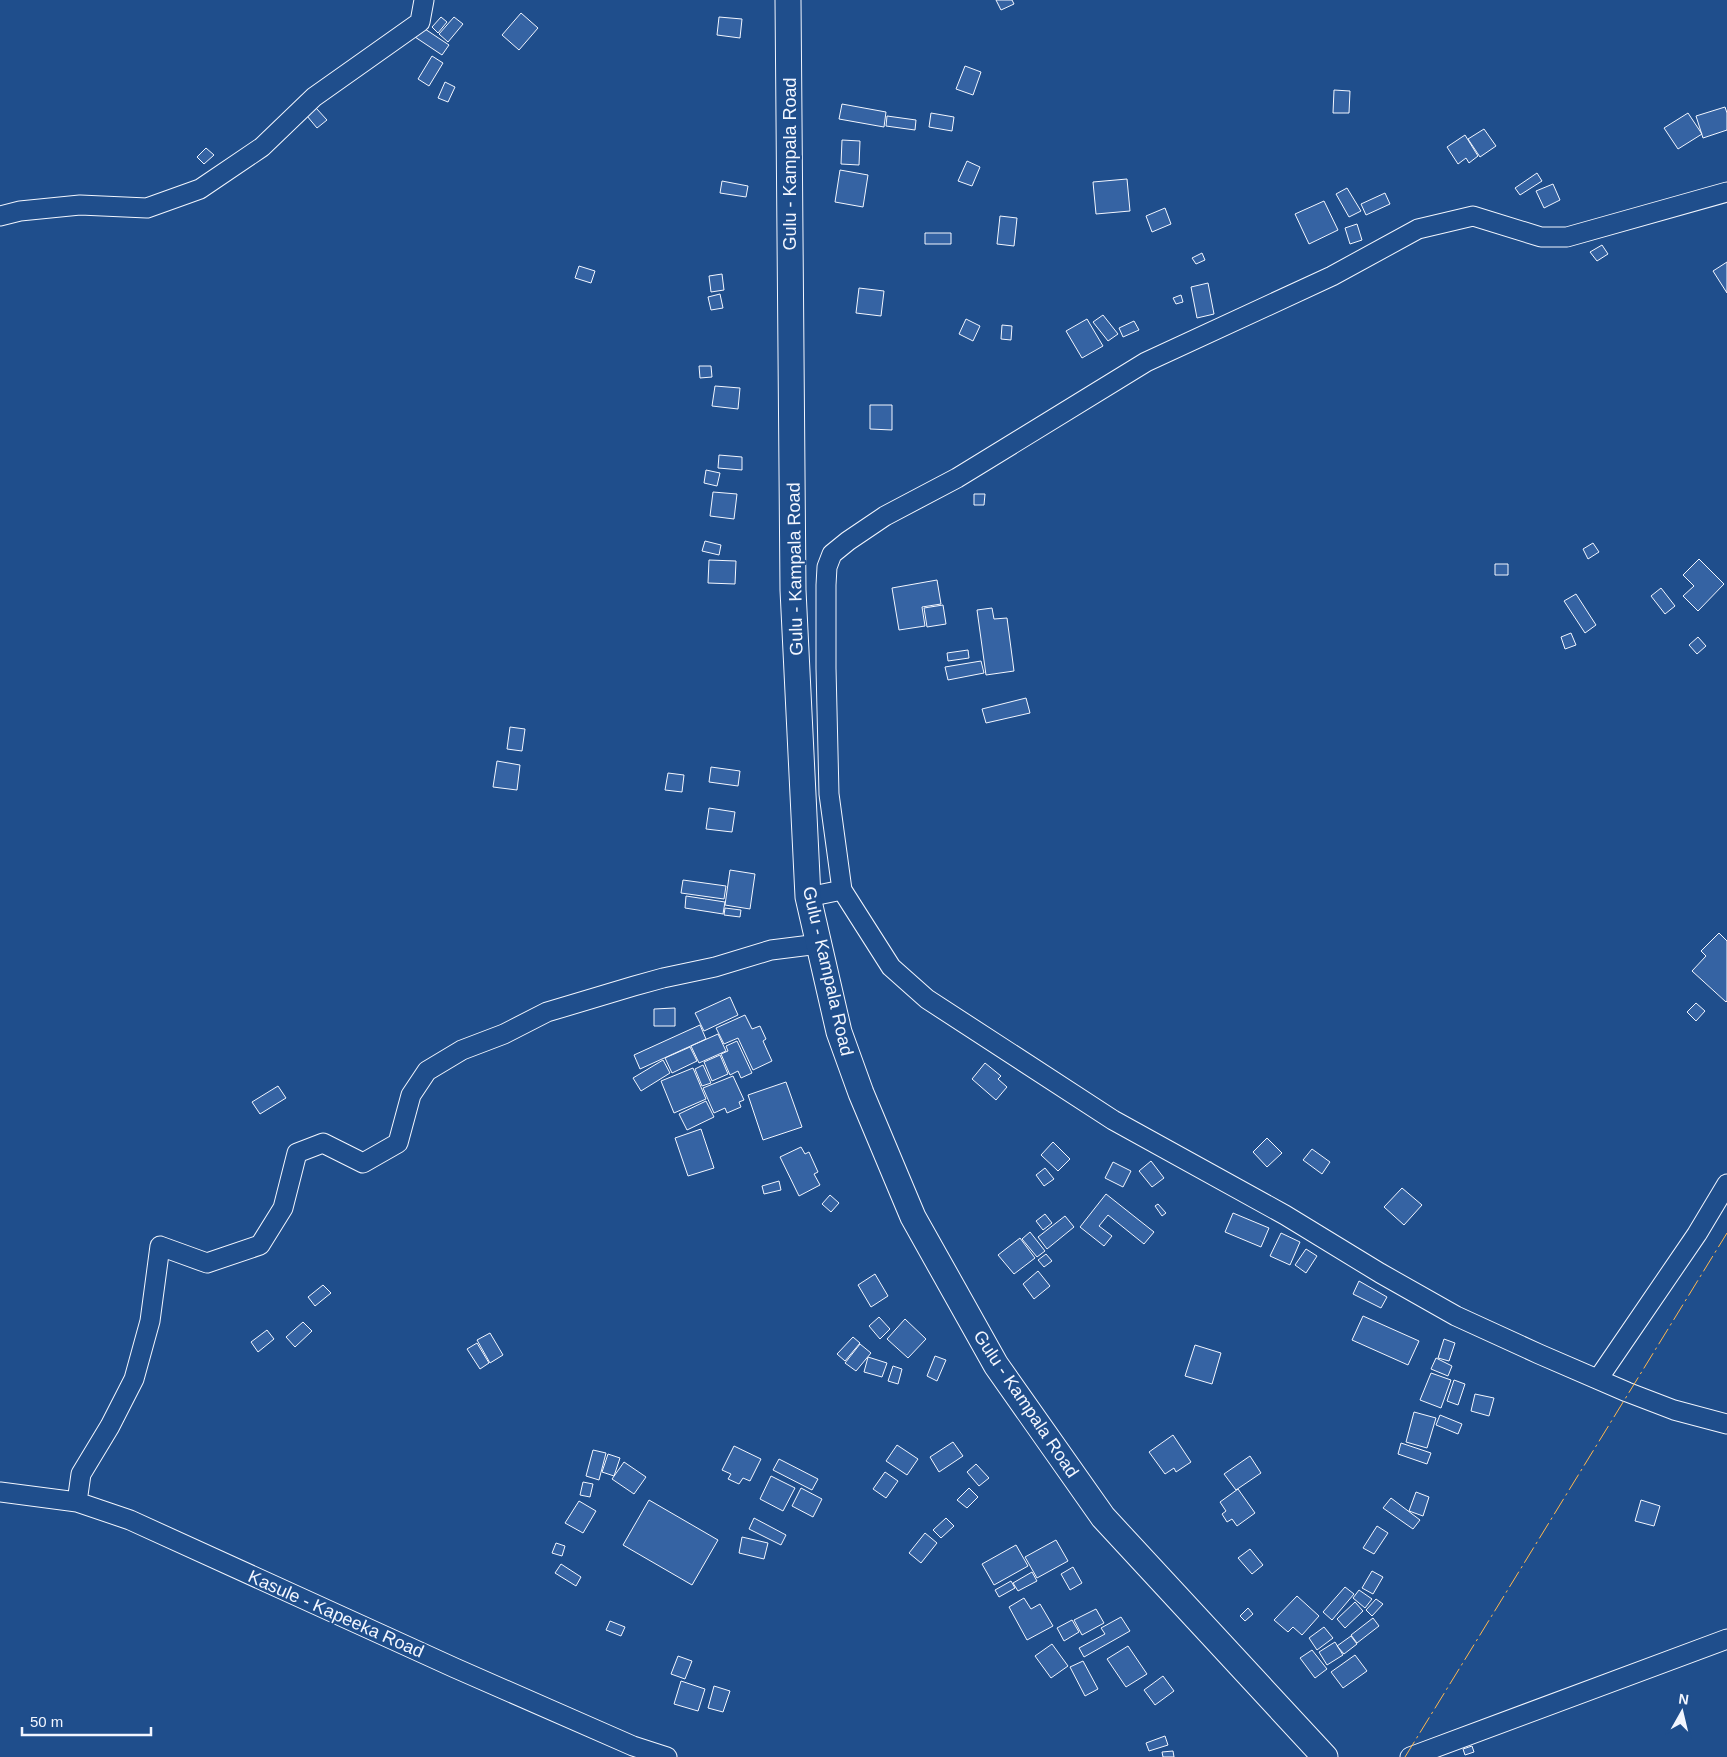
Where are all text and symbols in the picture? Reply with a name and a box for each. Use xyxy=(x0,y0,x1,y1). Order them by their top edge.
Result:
street label: Gulu - Kampala Road xyxy=(780,77,800,251)
street label: Gulu - Kampala Road xyxy=(783,482,807,656)
street label: Gulu - Kampala Road xyxy=(799,884,857,1058)
street label: Gulu - Kampala Road xyxy=(969,1327,1083,1481)
street label: Kasule - Kapeeka Road xyxy=(245,1566,427,1662)
north arrow xyxy=(1657,1687,1707,1737)
text: N xyxy=(1678,1690,1690,1708)
scale bar xyxy=(22,1704,151,1736)
text: 50 m xyxy=(30,1713,63,1730)

